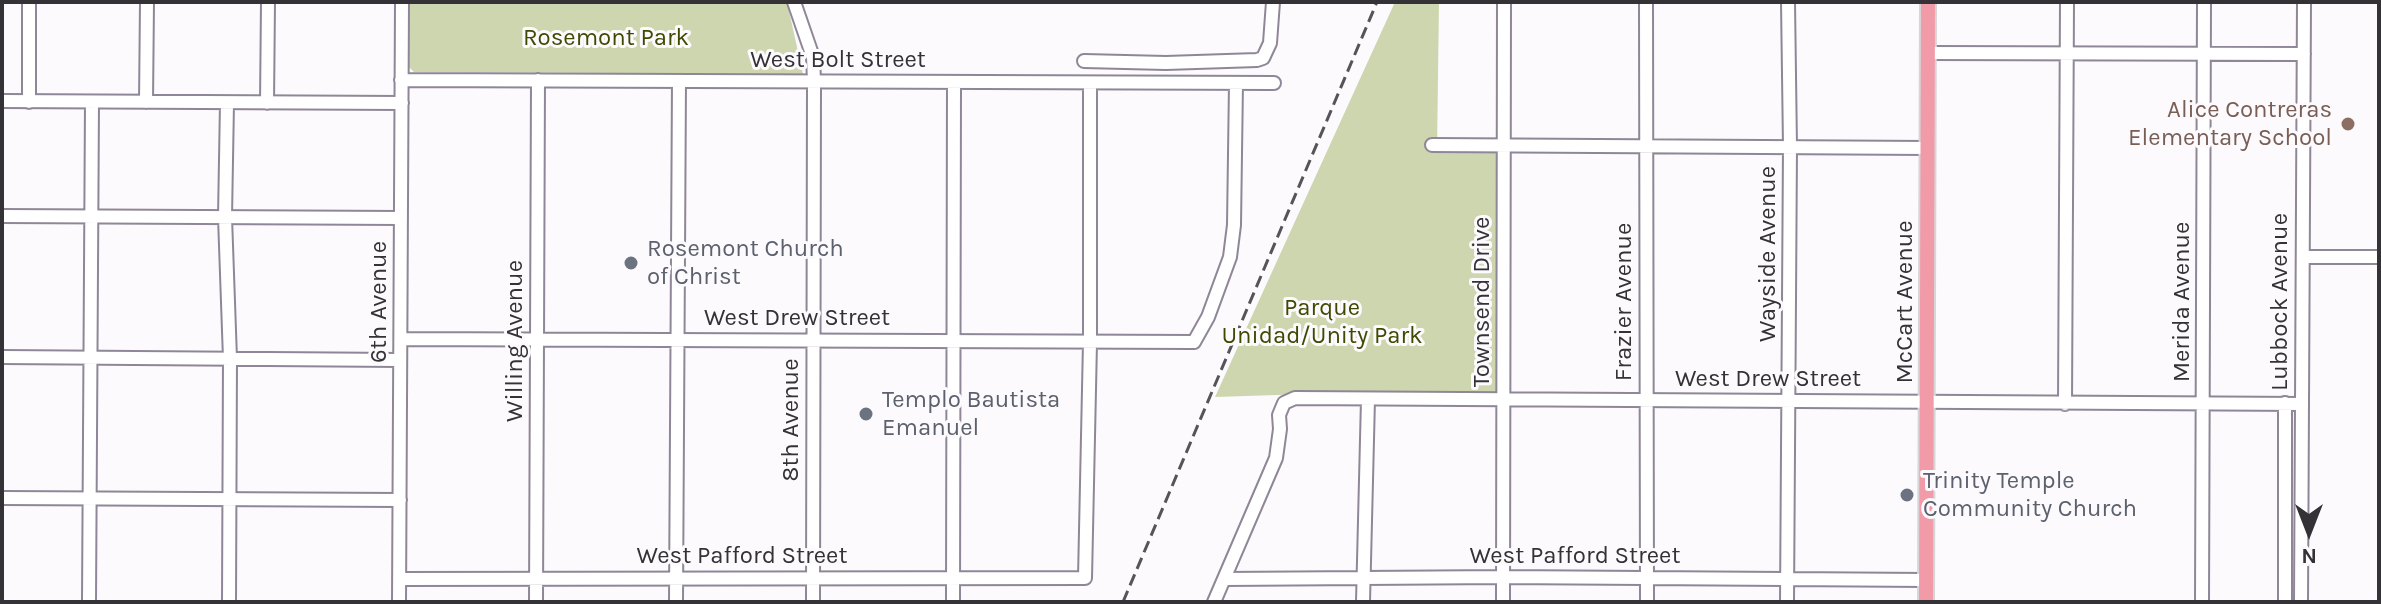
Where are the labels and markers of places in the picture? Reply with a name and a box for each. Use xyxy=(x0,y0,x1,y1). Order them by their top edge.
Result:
place label: Alice Contreras Elementary School xyxy=(2128,96,2332,152)
marker: Alice Contreras Elementary School xyxy=(2339,115,2357,133)
place label: Rosemont Church of Christ xyxy=(647,235,844,291)
marker: Rosemont Church of Christ xyxy=(622,254,640,272)
place label: Templo Bautista Emanuel xyxy=(882,386,1060,442)
marker: Templo Bautista Emanuel xyxy=(857,405,875,423)
place label: Trinity Temple Community Church xyxy=(1923,467,2137,523)
marker: Trinity Temple Community Church xyxy=(1898,486,1916,504)

